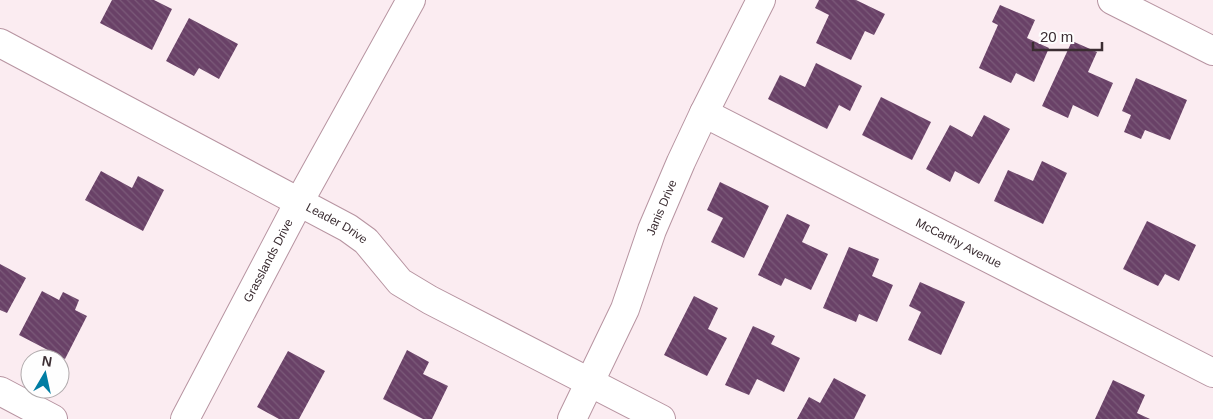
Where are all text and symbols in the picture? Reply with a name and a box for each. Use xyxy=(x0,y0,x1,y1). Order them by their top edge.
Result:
scale bar xyxy=(1033,20,1102,52)
text: 20 m xyxy=(1040,28,1073,45)
street label: Janis Drive xyxy=(644,177,680,237)
street label: Leader Drive xyxy=(304,200,370,247)
street label: McCarthy Avenue xyxy=(913,215,1004,271)
street label: Grasslands Drive xyxy=(241,216,296,305)
north arrow xyxy=(20,349,70,399)
text: N xyxy=(41,352,53,370)

